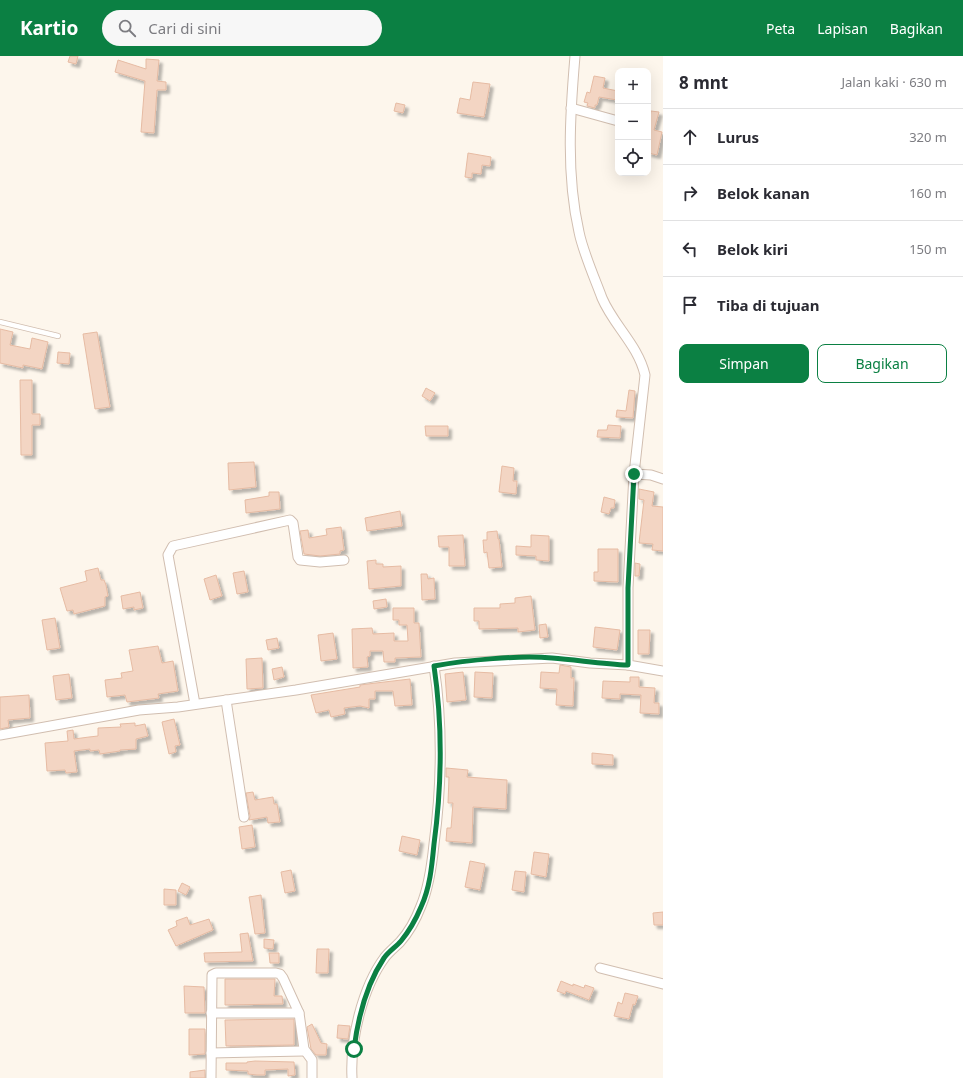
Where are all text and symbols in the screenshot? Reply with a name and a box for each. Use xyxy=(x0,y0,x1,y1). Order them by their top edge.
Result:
search box xyxy=(102,10,382,46)
text: Kartio xyxy=(20,15,78,41)
icon: search xyxy=(116,17,138,39)
text: Cari di sini xyxy=(148,18,221,38)
text: Peta xyxy=(766,19,795,38)
text: Lapisan xyxy=(817,19,868,38)
text: Bagikan xyxy=(890,19,943,38)
map controls xyxy=(615,68,651,176)
button: + xyxy=(615,68,651,104)
text: 8 mnt xyxy=(679,71,728,94)
text: Jalan kaki · 630 m xyxy=(841,73,947,91)
button: − xyxy=(615,104,651,140)
icon: ahead xyxy=(679,126,701,148)
text: Lurus xyxy=(717,127,759,147)
text: 320 m xyxy=(909,128,947,146)
button: locate xyxy=(615,140,651,176)
icon: right xyxy=(679,182,701,204)
text: Belok kanan xyxy=(717,183,810,203)
text: 160 m xyxy=(909,184,947,202)
icon: left xyxy=(679,238,701,260)
text: Belok kiri xyxy=(717,239,788,259)
text: 150 m xyxy=(909,240,947,258)
icon: arrive xyxy=(679,294,701,316)
text: Tiba di tujuan xyxy=(717,295,820,315)
button: Simpan xyxy=(679,344,809,383)
button: Bagikan xyxy=(817,344,947,383)
route end xyxy=(625,465,643,483)
route start xyxy=(345,1040,363,1058)

